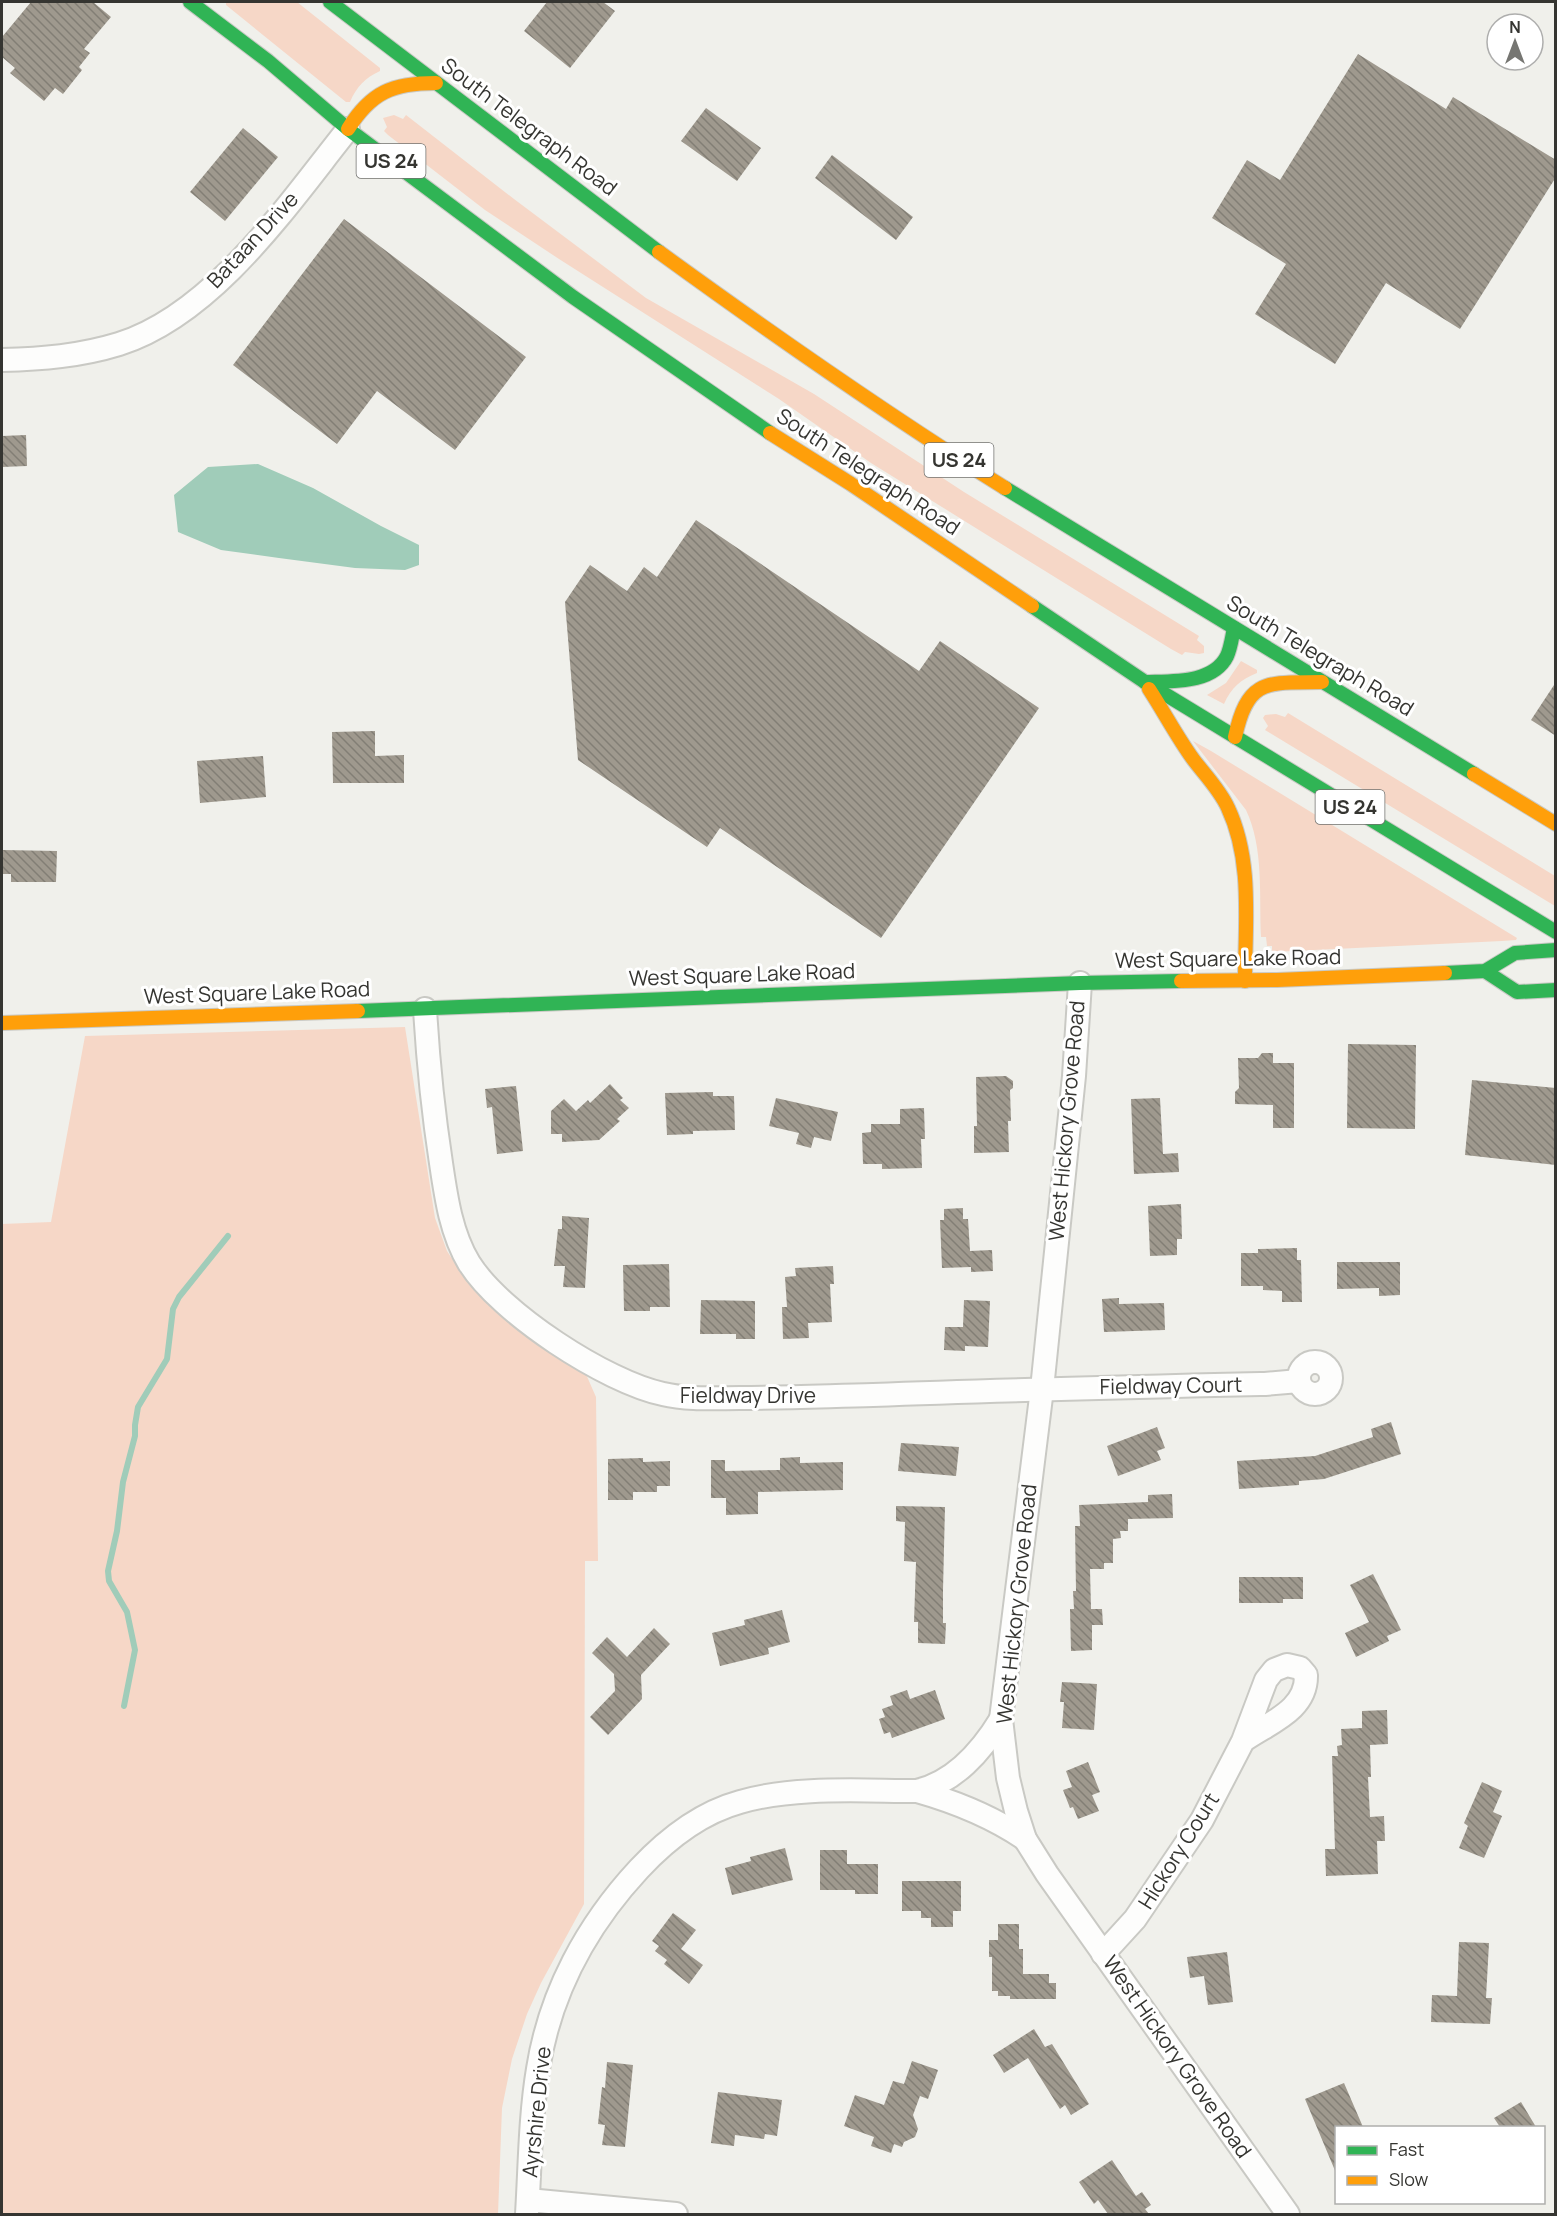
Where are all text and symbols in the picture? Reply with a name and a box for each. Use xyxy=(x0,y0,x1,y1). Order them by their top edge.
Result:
north arrow xyxy=(1485,12,1545,72)
text: N xyxy=(1509,16,1521,38)
street label: South Telegraph Road xyxy=(436,51,623,202)
road number: US 24 xyxy=(356,144,426,178)
street label: Bataan Drive xyxy=(200,185,304,294)
street label: South Telegraph Road xyxy=(771,401,966,541)
road number: US 24 xyxy=(924,443,994,477)
street label: South Telegraph Road xyxy=(1222,588,1419,722)
road number: US 24 xyxy=(1316,790,1384,824)
street label: West Square Lake Road xyxy=(1115,942,1341,974)
street label: West Square Lake Road xyxy=(628,956,856,992)
street label: West Square Lake Road xyxy=(143,974,371,1010)
street label: West Hickory Grove Road xyxy=(1042,1000,1090,1242)
street label: Fieldway Court xyxy=(1099,1370,1243,1400)
street label: Fieldway Drive xyxy=(680,1381,816,1409)
street label: West Hickory Grove Road xyxy=(989,1482,1043,1725)
street label: Hickory Court xyxy=(1131,1787,1225,1914)
street label: West Hickory Grove Road xyxy=(1097,1950,1258,2163)
street label: Ayrshire Drive xyxy=(515,2045,557,2179)
legend xyxy=(1335,2126,1545,2204)
text: Fast xyxy=(1389,2137,1424,2161)
text: Slow xyxy=(1389,2167,1429,2191)

